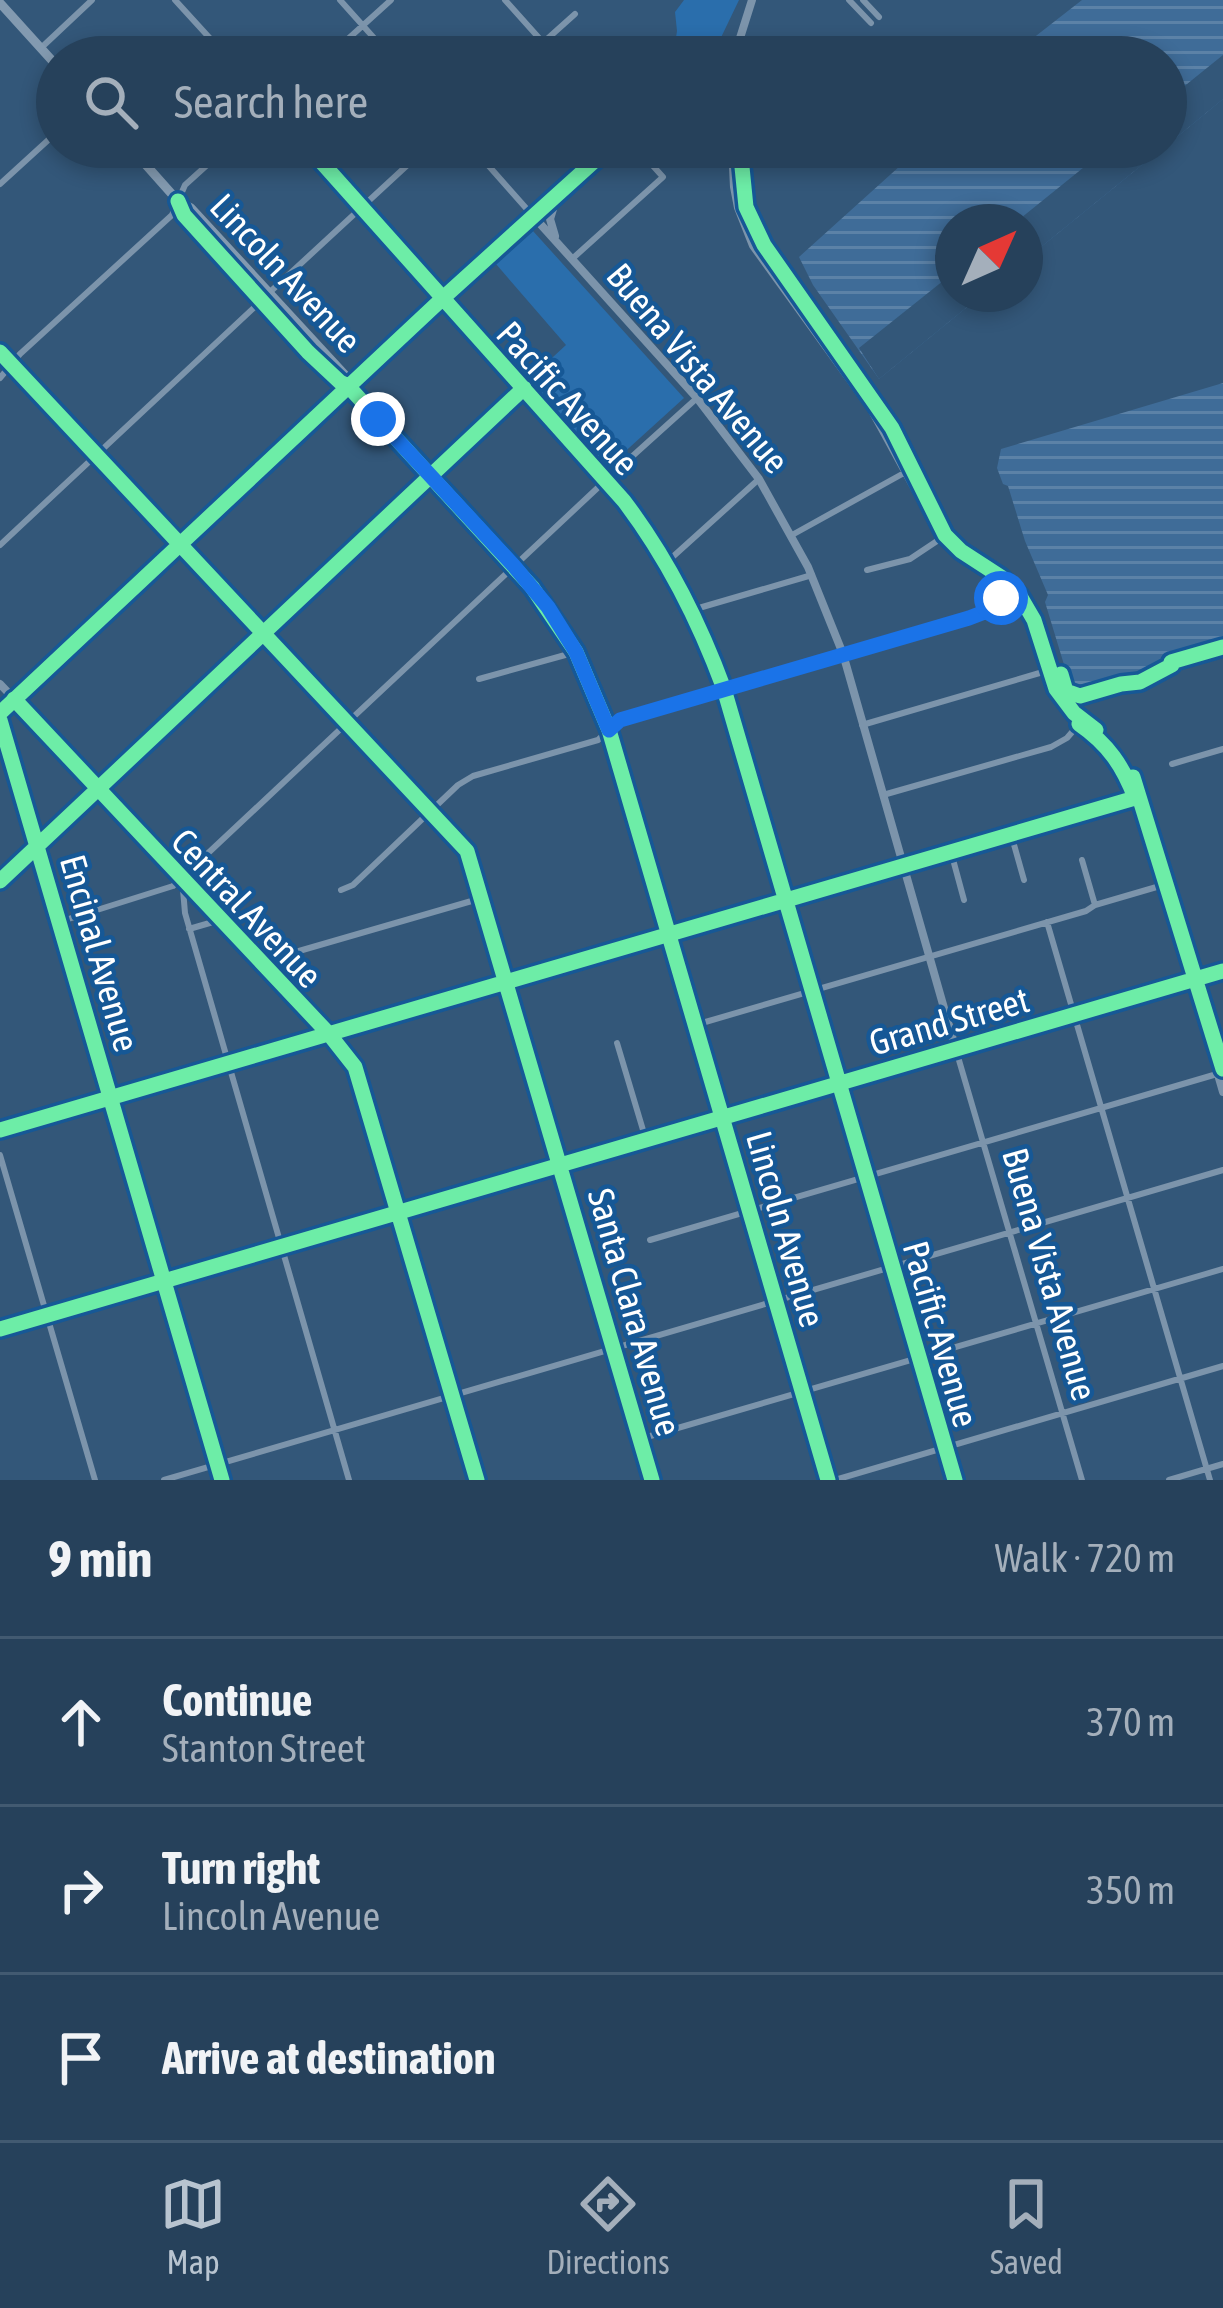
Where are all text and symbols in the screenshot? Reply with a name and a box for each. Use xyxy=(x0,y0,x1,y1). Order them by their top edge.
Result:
search box xyxy=(36,36,1187,168)
icon: search xyxy=(78,69,144,135)
text: Search here xyxy=(174,76,368,128)
street label: Lincoln Avenue xyxy=(202,185,370,361)
north arrow xyxy=(935,204,1043,312)
street label: Buena Vista Avenue xyxy=(598,255,798,481)
street label: Pacific Avenue xyxy=(488,313,648,483)
route end xyxy=(351,392,405,446)
route start xyxy=(974,571,1028,625)
street label: Central Avenue xyxy=(163,820,331,996)
street label: Encinal Avenue xyxy=(52,850,148,1056)
street label: Grand Street xyxy=(864,978,1034,1064)
street label: Lincoln Avenue xyxy=(738,1126,834,1332)
street label: Buena Vista Avenue xyxy=(994,1143,1106,1405)
street label: Santa Clara Avenue xyxy=(580,1184,690,1440)
street label: Pacific Avenue xyxy=(894,1236,988,1432)
text: 9 min xyxy=(48,1529,152,1588)
text: Walk · 720 m xyxy=(995,1536,1175,1580)
text: Continue xyxy=(162,1674,313,1726)
icon: ahead xyxy=(48,1689,114,1755)
text: 370 m xyxy=(1087,1700,1175,1744)
text: Stanton Street xyxy=(162,1726,366,1770)
text: Turn right xyxy=(162,1842,320,1894)
icon: right xyxy=(48,1857,114,1923)
text: 350 m xyxy=(1087,1868,1175,1912)
text: Lincoln Avenue xyxy=(162,1894,380,1938)
icon: arrive xyxy=(48,2025,114,2091)
text: Arrive at destination xyxy=(162,2032,496,2084)
tab: Map xyxy=(160,2171,226,2281)
tab: Directions xyxy=(546,2171,670,2281)
tab: Saved xyxy=(990,2171,1063,2281)

